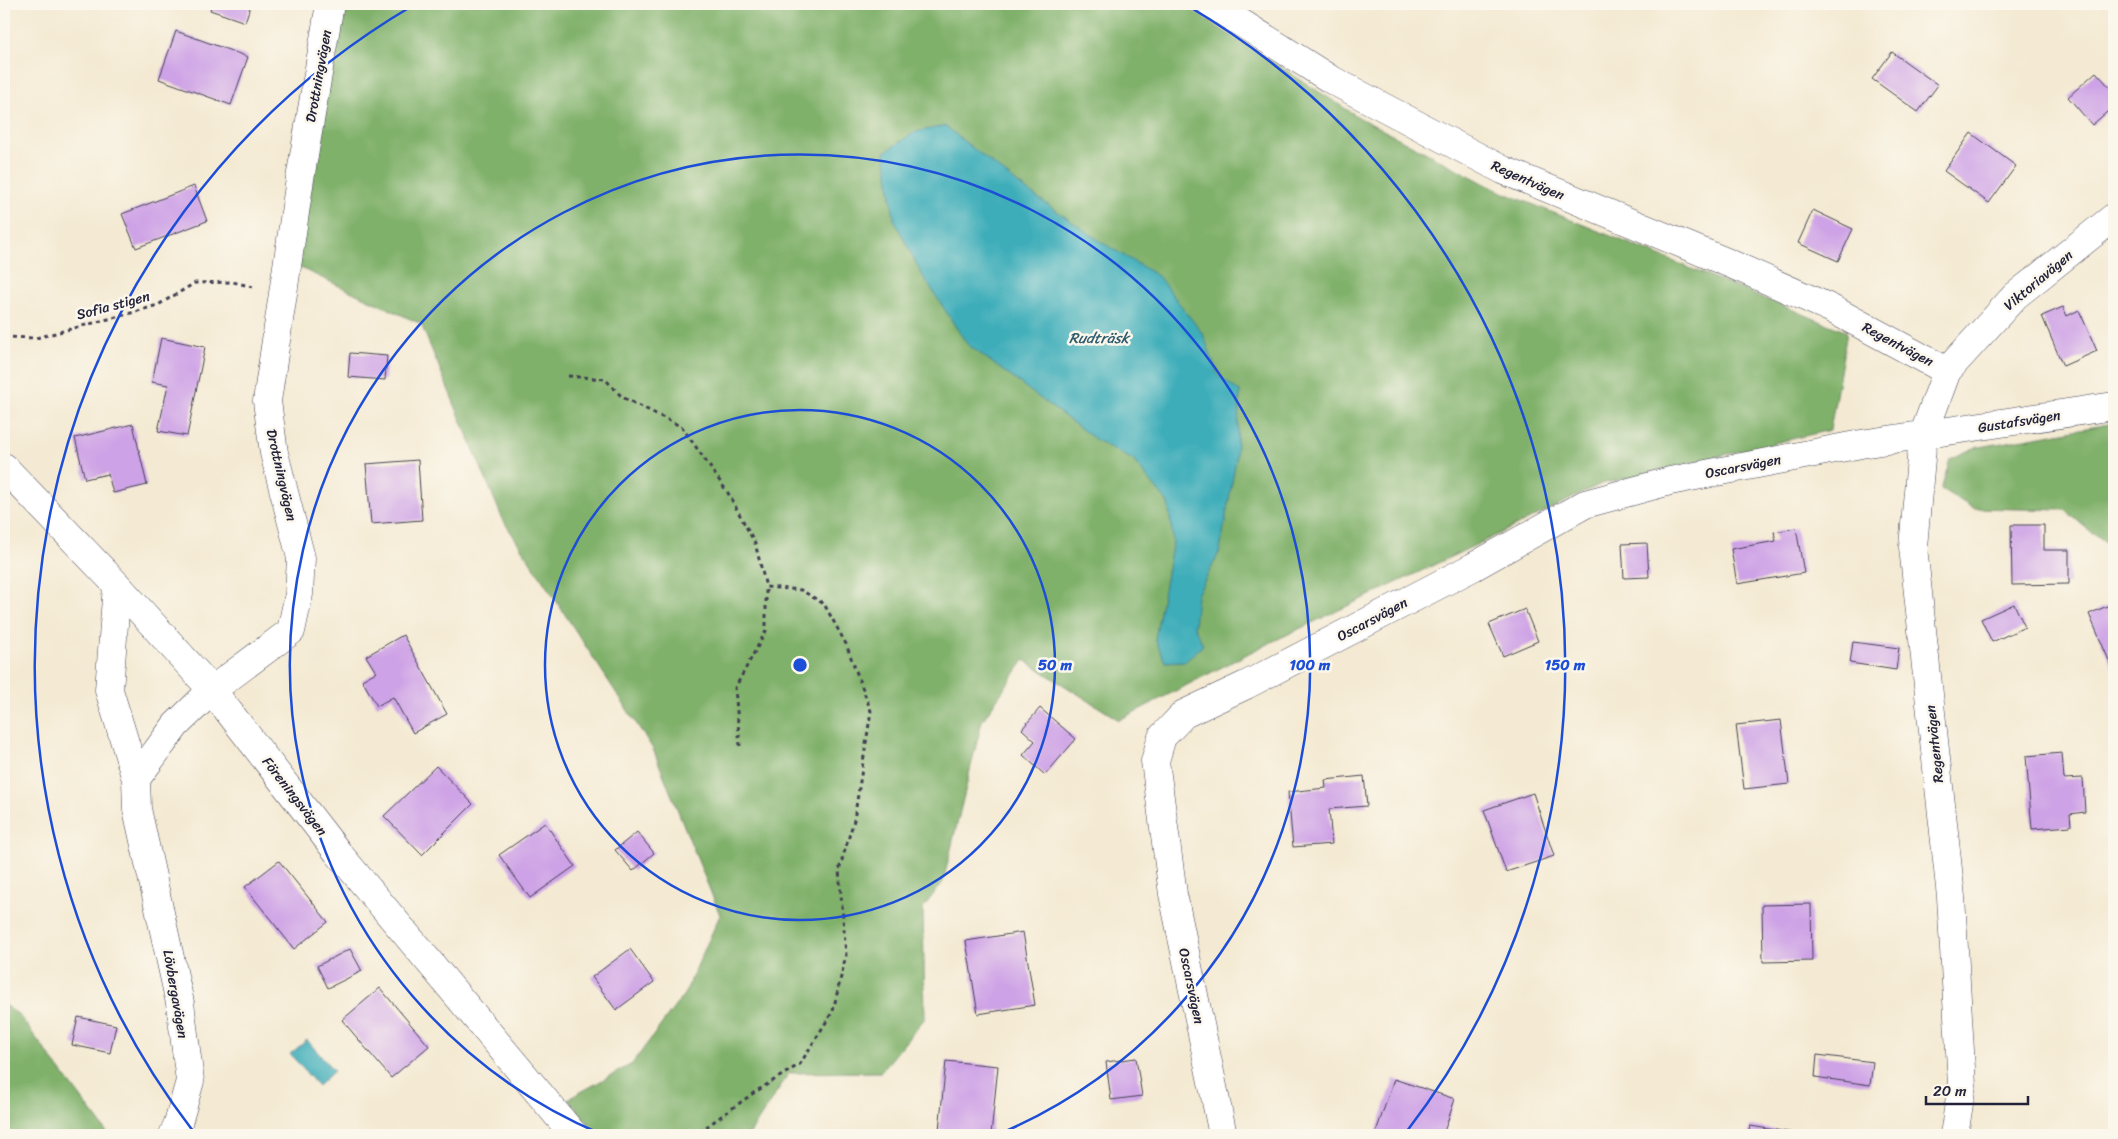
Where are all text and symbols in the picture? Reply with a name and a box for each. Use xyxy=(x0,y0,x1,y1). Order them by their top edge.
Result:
street label: Drottningvägen xyxy=(298,27,339,124)
street label: Regentvägen xyxy=(1487,153,1569,208)
street label: Viktoriavägen xyxy=(1998,243,2079,317)
street label: Sofia stigen xyxy=(74,284,153,327)
street label: Regentvägen xyxy=(1857,315,1938,374)
water label: Rudträsk xyxy=(1069,325,1131,351)
street label: Gustafsvägen xyxy=(1976,403,2063,440)
street label: Drottningvägen xyxy=(259,427,304,524)
street label: Oscarsvägen xyxy=(1703,447,1784,486)
street label: Oscarsvägen xyxy=(1332,590,1413,649)
text: 50 m xyxy=(1038,652,1073,678)
text: 100 m xyxy=(1290,652,1331,678)
text: 150 m xyxy=(1545,652,1586,678)
centre of rings xyxy=(791,656,809,674)
street label: Regentvägen xyxy=(1918,703,1951,784)
street label: Föreningsvägen xyxy=(255,751,334,842)
street label: Oscarsvägen xyxy=(1171,946,1212,1027)
street label: Lövbergavägen xyxy=(155,948,196,1041)
scale bar xyxy=(1926,1074,2028,1106)
text: 20 m xyxy=(1933,1078,1967,1104)

